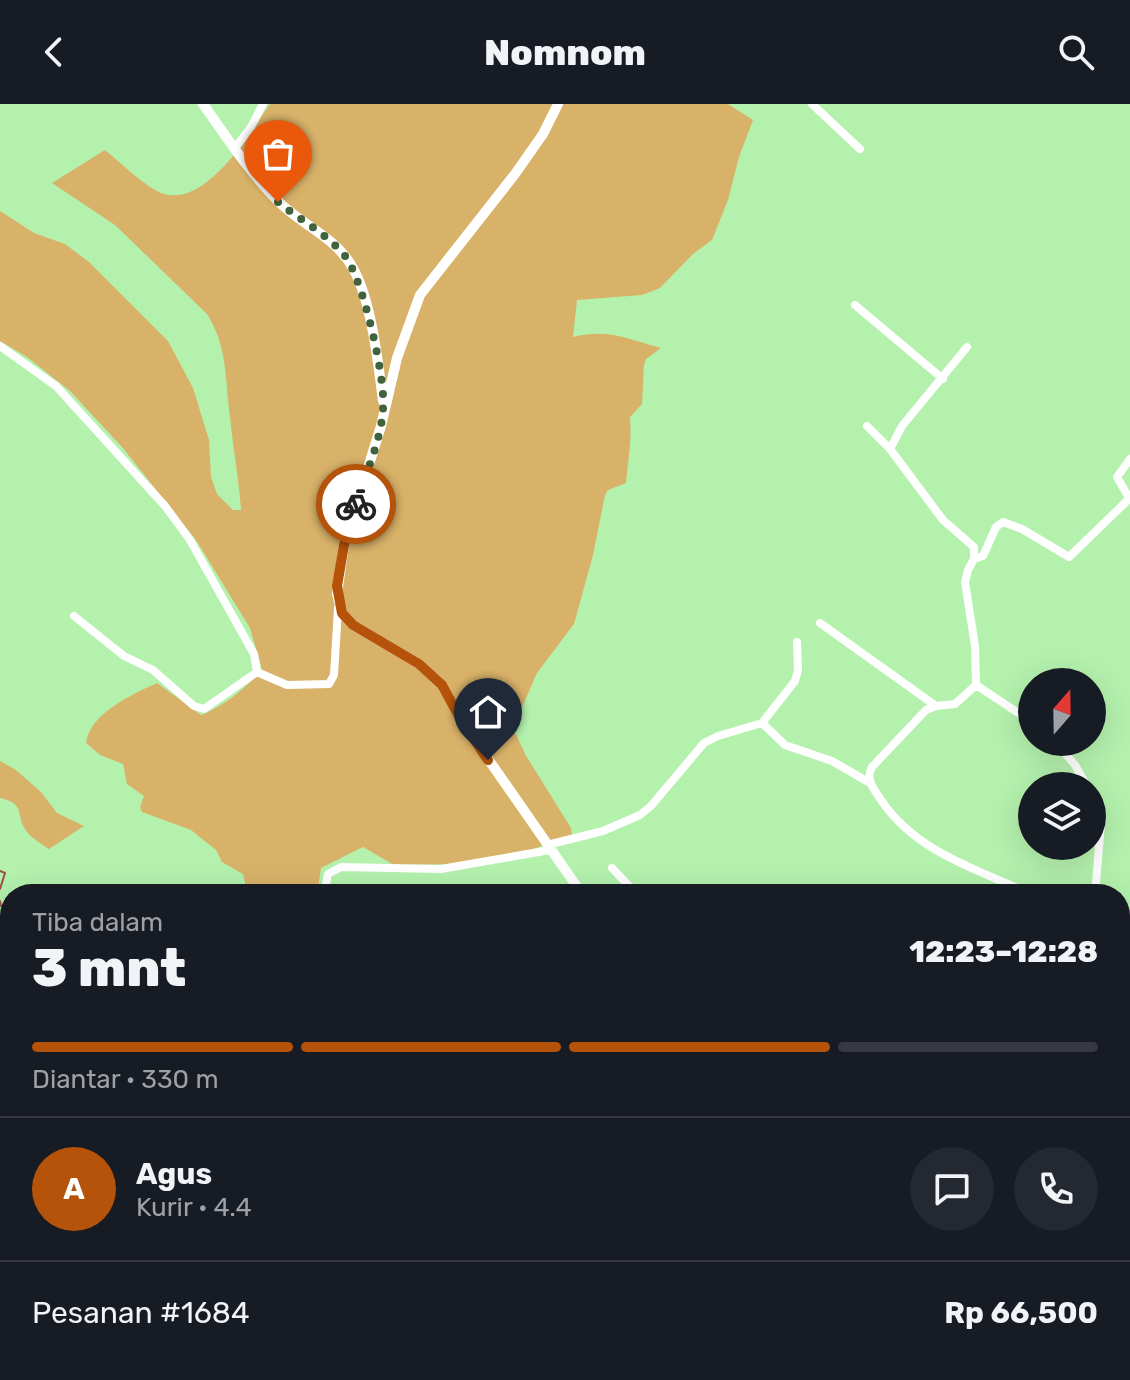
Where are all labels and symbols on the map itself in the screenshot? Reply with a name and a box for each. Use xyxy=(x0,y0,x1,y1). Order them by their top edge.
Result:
pin xyxy=(244,120,312,202)
courier xyxy=(316,464,396,544)
north arrow xyxy=(1018,668,1106,756)
pin xyxy=(454,678,522,760)

